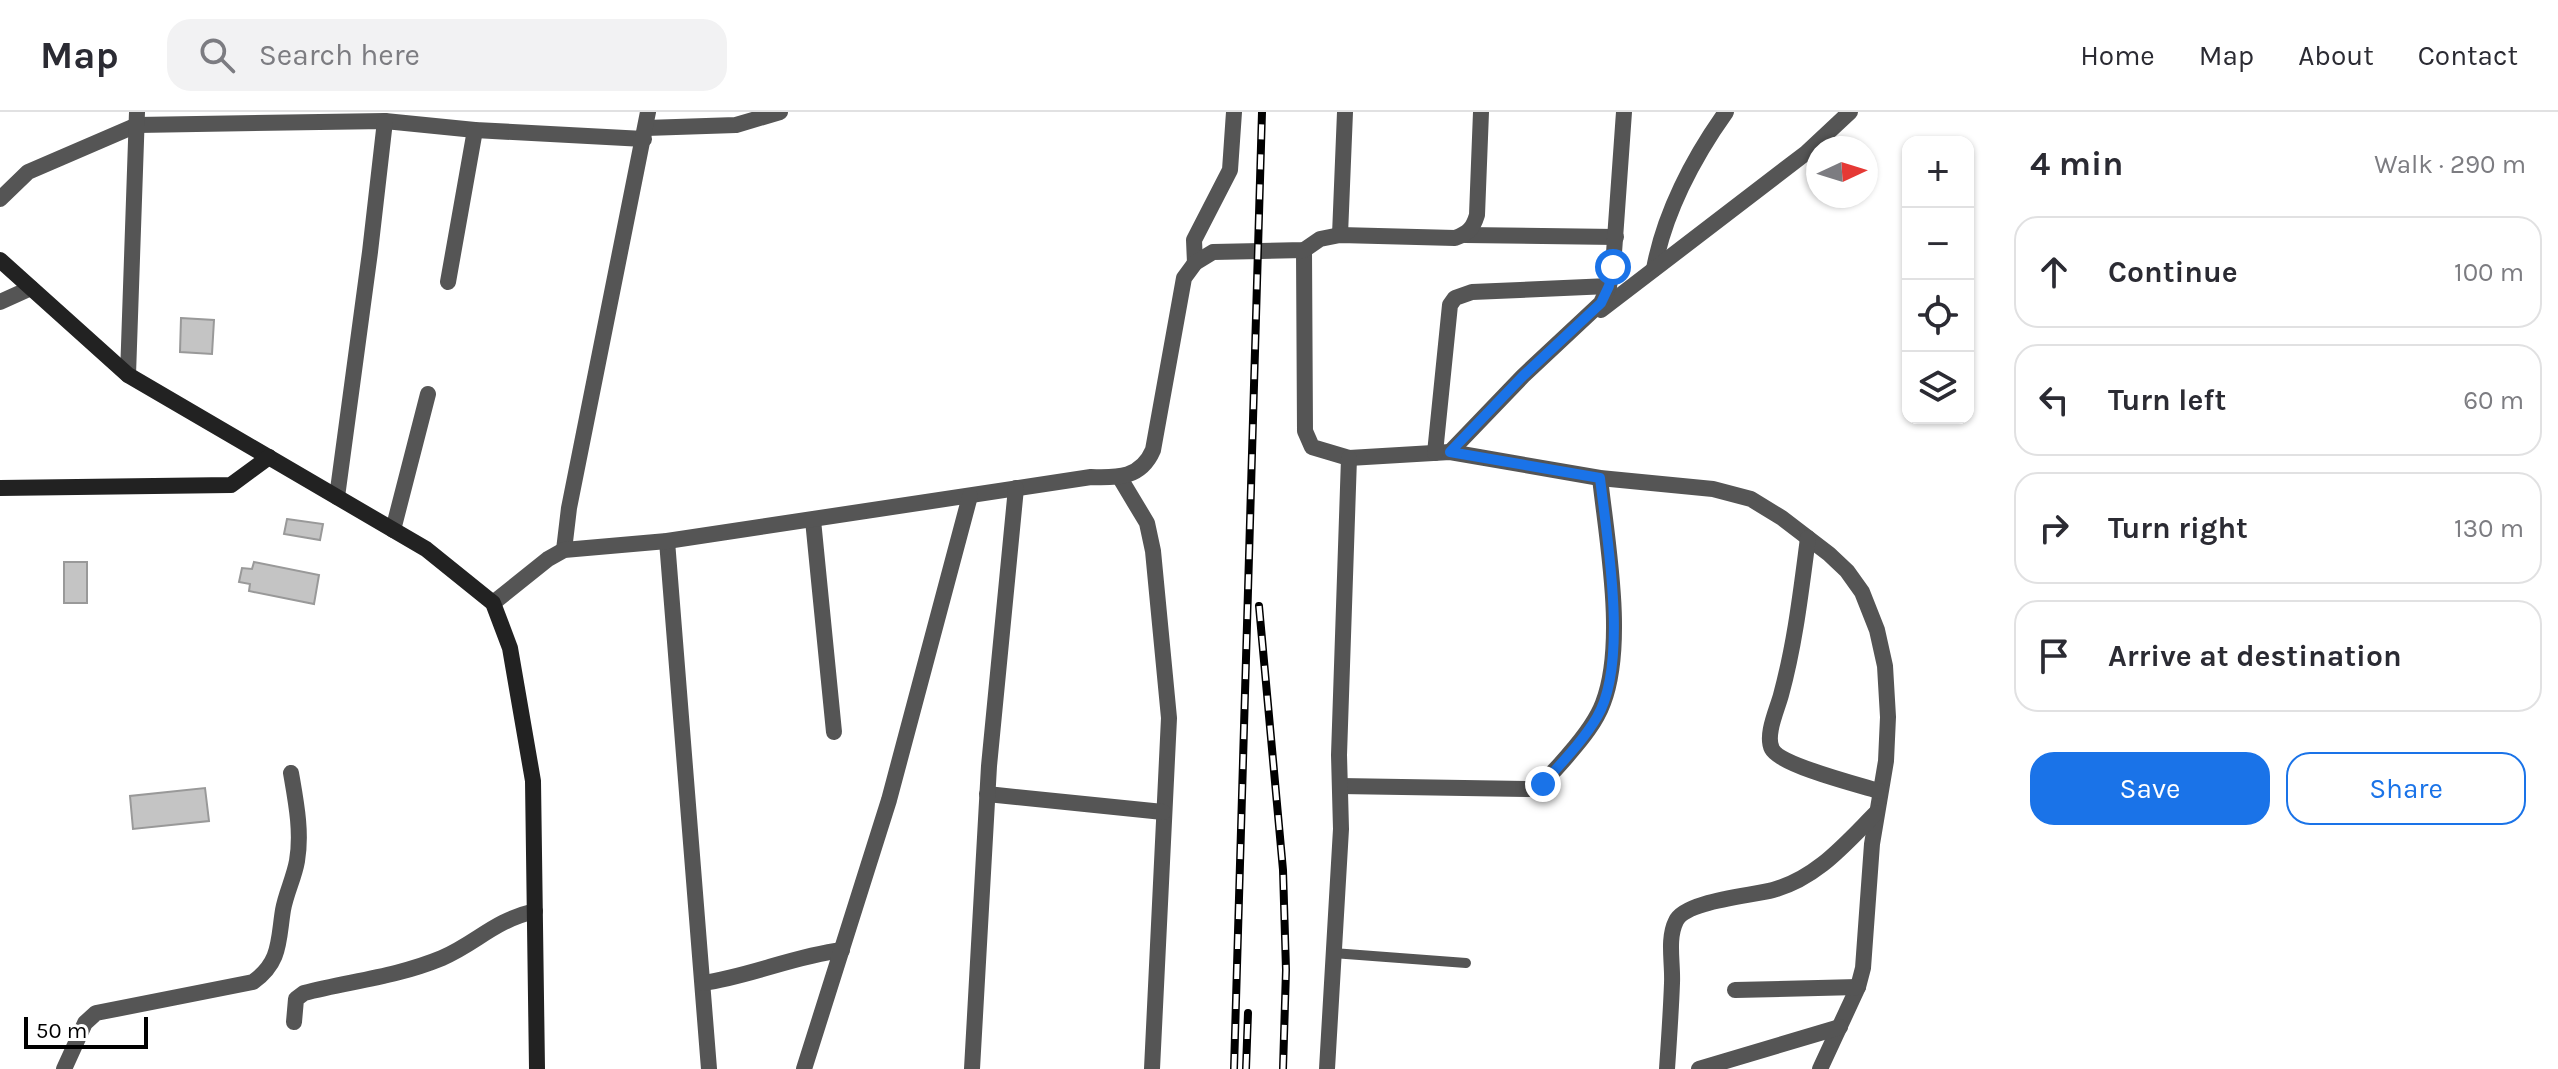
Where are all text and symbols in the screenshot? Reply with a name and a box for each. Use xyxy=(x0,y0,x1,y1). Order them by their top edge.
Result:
search box xyxy=(167,19,727,91)
text: Map xyxy=(40,33,119,78)
icon: search xyxy=(195,33,239,77)
text: Search here xyxy=(259,37,420,73)
text: Home xyxy=(2080,39,2155,72)
text: Map xyxy=(2199,39,2254,72)
text: About xyxy=(2298,39,2374,72)
text: Contact xyxy=(2418,39,2518,72)
north arrow xyxy=(1806,136,1878,208)
map controls xyxy=(1902,136,1974,424)
button: + xyxy=(1902,136,1974,208)
text: 4 min xyxy=(2030,144,2123,184)
text: Walk · 290 m xyxy=(2374,149,2526,180)
button: − xyxy=(1902,208,1974,280)
route start xyxy=(1595,249,1631,285)
icon: ahead xyxy=(2032,250,2076,294)
text: Continue xyxy=(2108,254,2238,290)
text: 100 m xyxy=(2454,257,2524,288)
button: locate xyxy=(1902,280,1974,352)
button: layers xyxy=(1902,352,1974,424)
icon: left xyxy=(2032,378,2076,422)
text: Turn left xyxy=(2108,382,2226,418)
text: 60 m xyxy=(2463,385,2524,416)
icon: right xyxy=(2032,506,2076,550)
text: Turn right xyxy=(2108,510,2248,546)
text: 130 m xyxy=(2454,513,2524,544)
icon: arrive xyxy=(2032,634,2076,678)
text: Arrive at destination xyxy=(2108,638,2402,674)
button: Save xyxy=(2030,752,2270,825)
button: Share xyxy=(2286,752,2526,825)
route end xyxy=(1525,766,1561,802)
scale bar xyxy=(24,1013,148,1049)
text: 50 m xyxy=(36,1018,87,1044)

